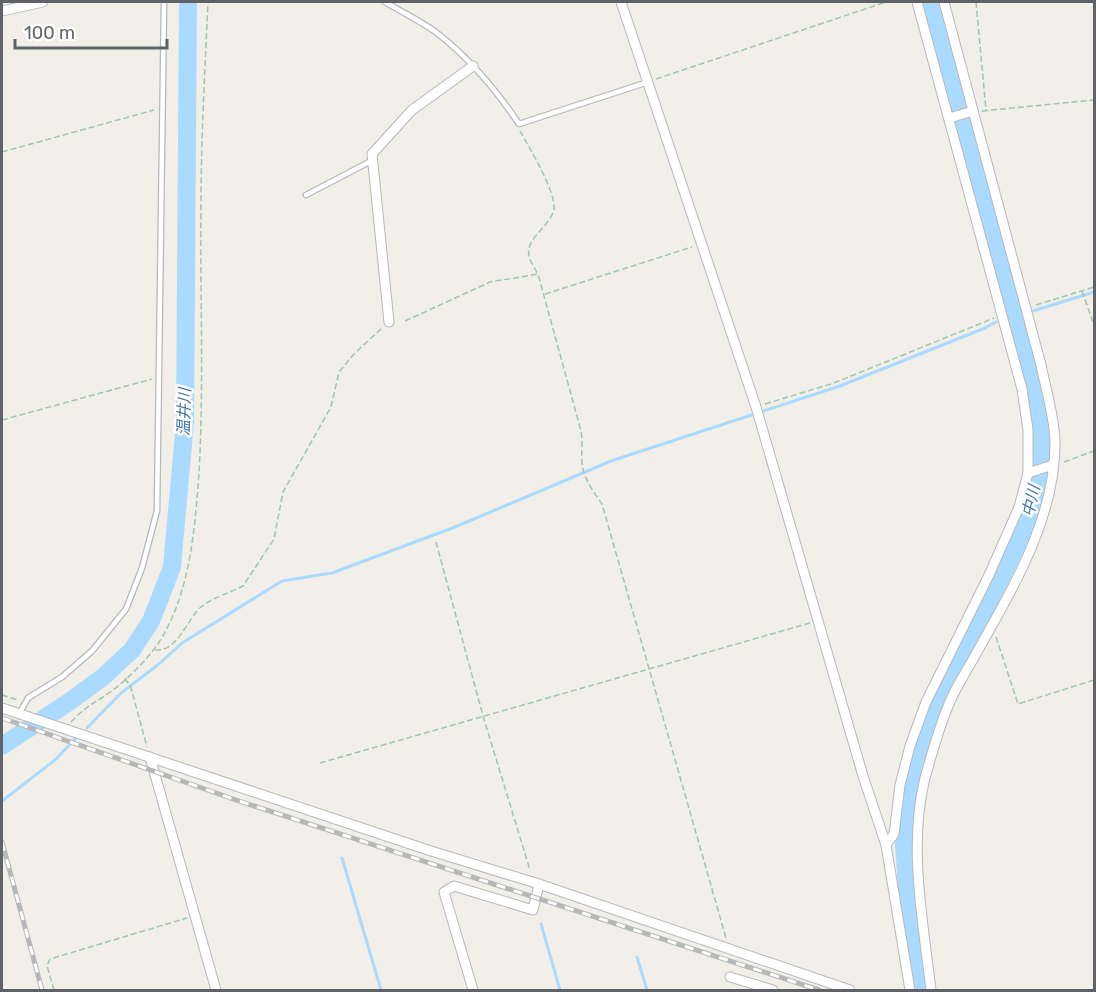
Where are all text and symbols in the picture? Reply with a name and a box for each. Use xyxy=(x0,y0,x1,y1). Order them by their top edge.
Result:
scale bar xyxy=(15,12,166,50)
text: 100 m xyxy=(24,22,75,44)
water label: 温井川 xyxy=(174,386,194,436)
water label: 中川 xyxy=(1018,481,1044,519)

